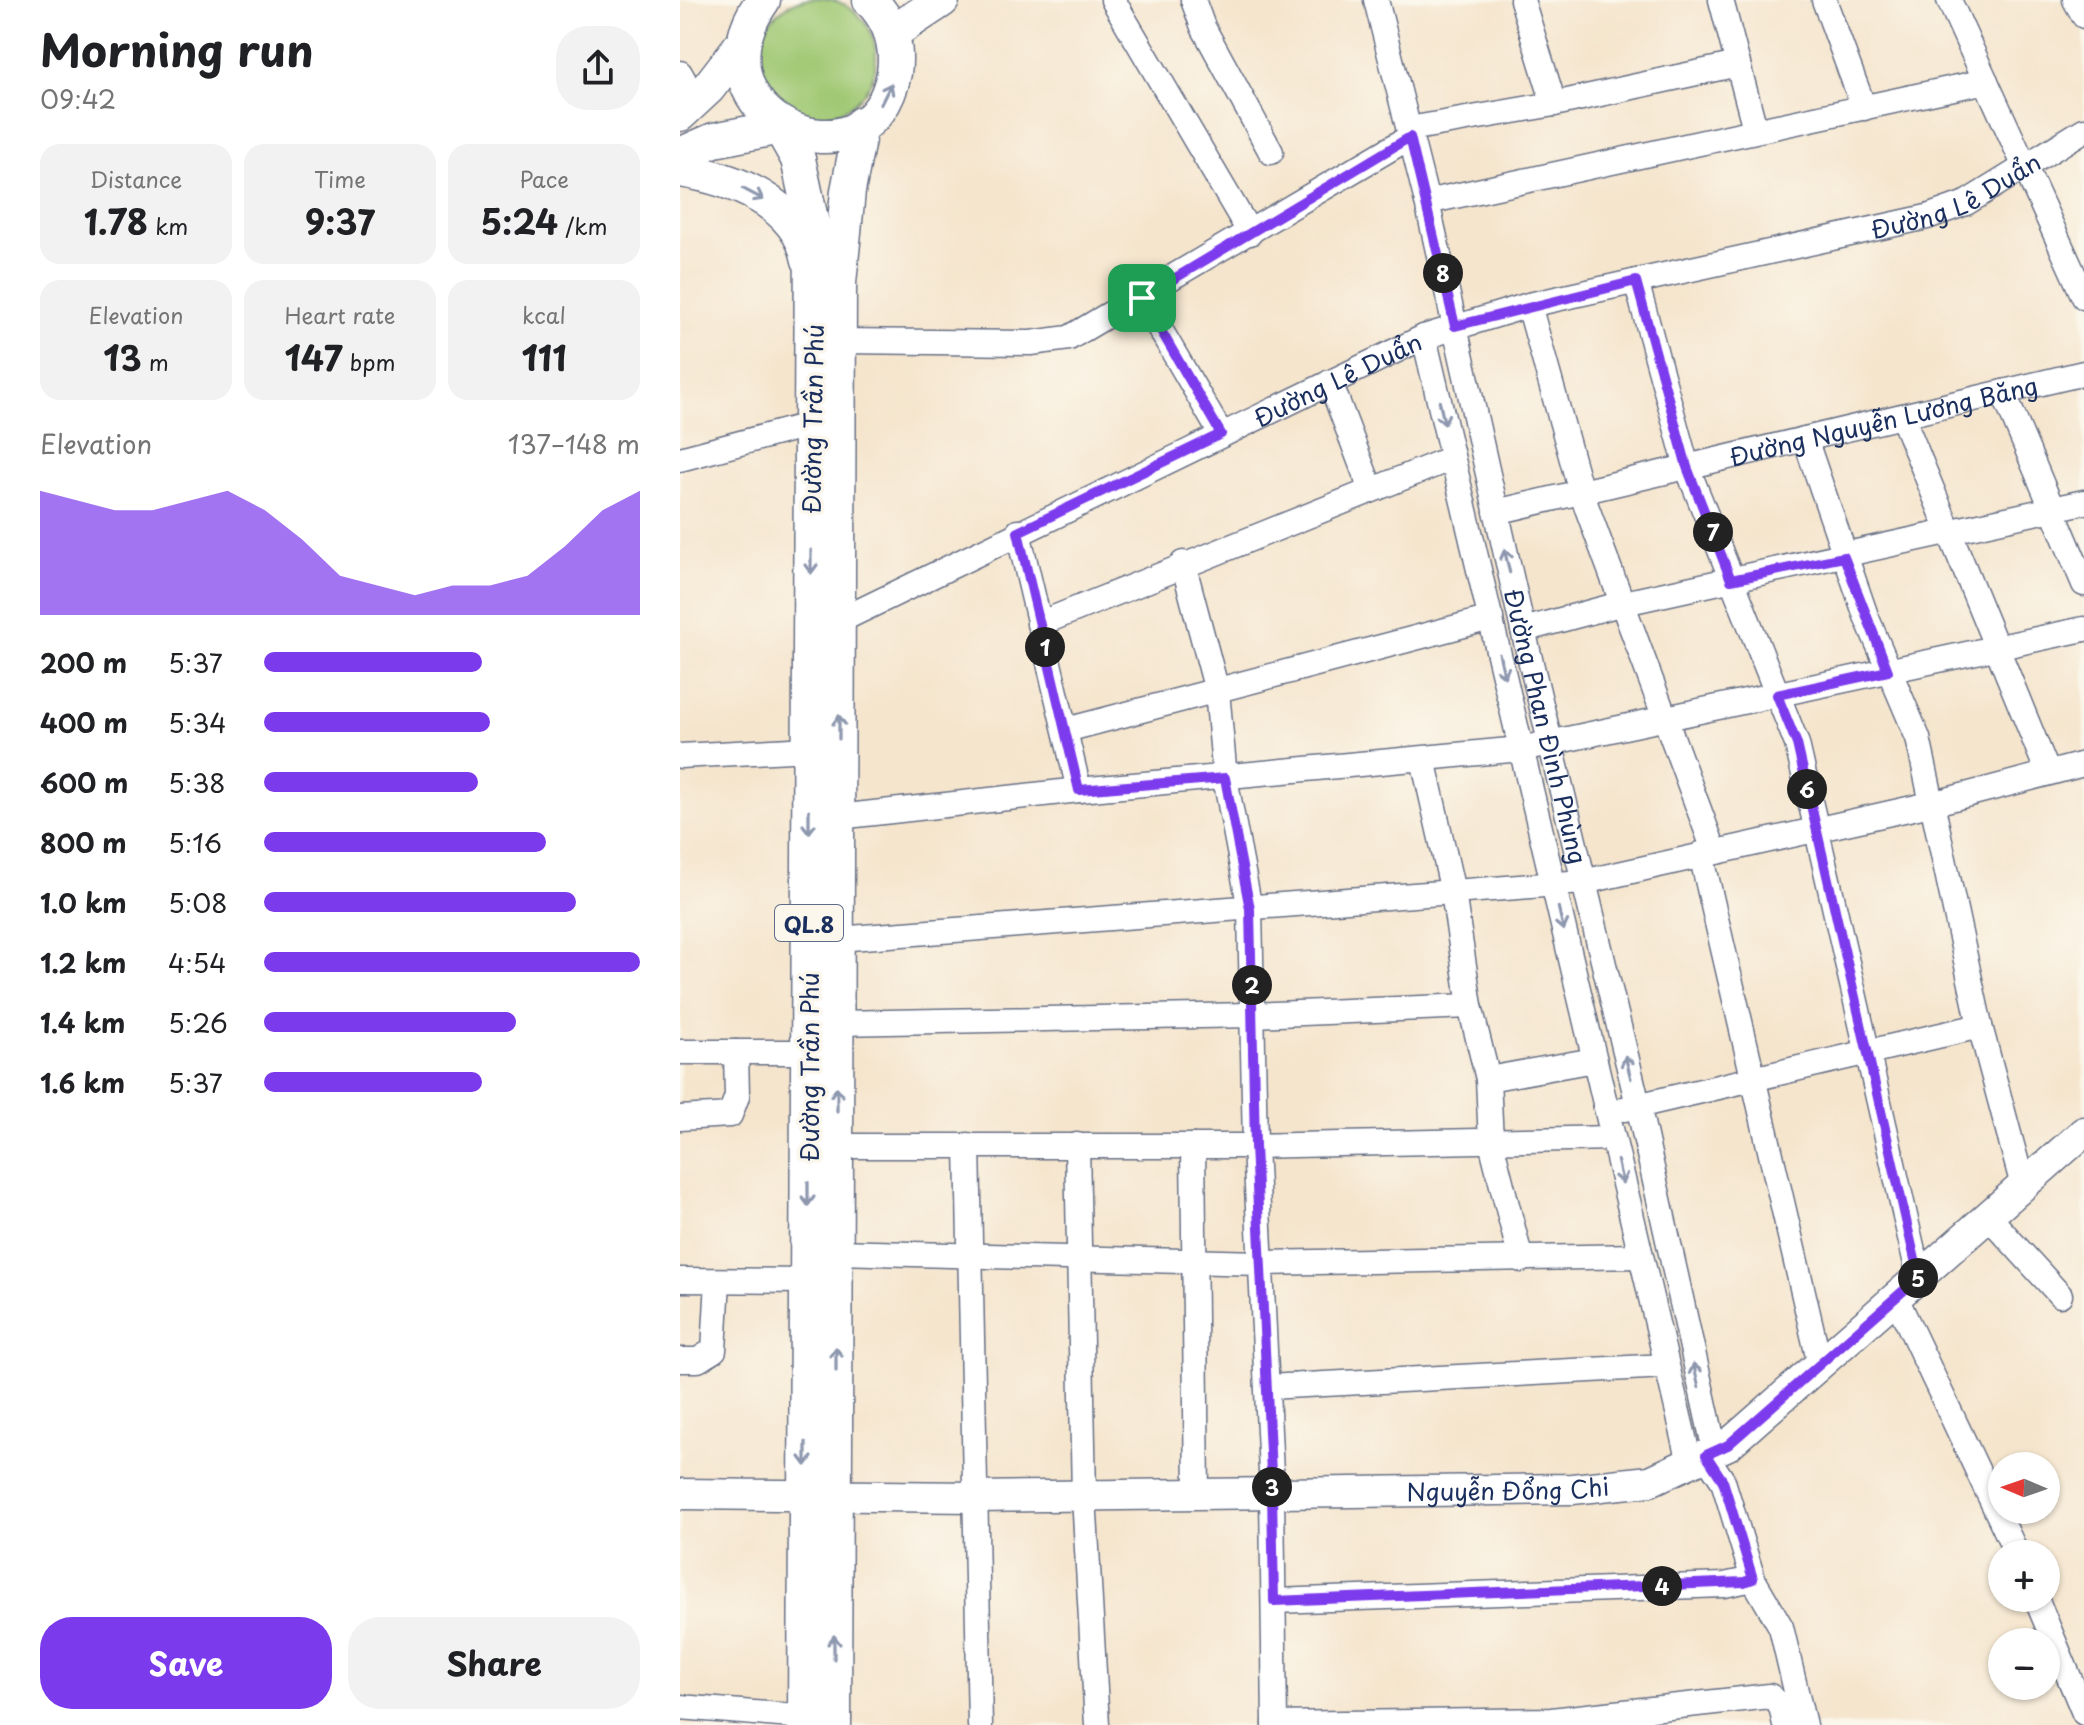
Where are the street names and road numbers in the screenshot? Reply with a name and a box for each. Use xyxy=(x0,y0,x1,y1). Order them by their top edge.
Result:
street label: Đường Lê Duẩn xyxy=(1867,143,2047,247)
street label: Đường Lê Duẩn xyxy=(1247,323,1428,435)
street label: Đường Trần Phú xyxy=(792,324,832,514)
street label: Đường Nguyễn Lương Băng xyxy=(1725,367,2041,474)
street label: Đường Phan Đình Phùng xyxy=(1496,585,1597,867)
road number: QL.8 xyxy=(775,905,843,941)
street label: Đường Trần Phú xyxy=(791,972,827,1162)
street label: Nguyễn Đổng Chi xyxy=(1406,1467,1611,1509)

